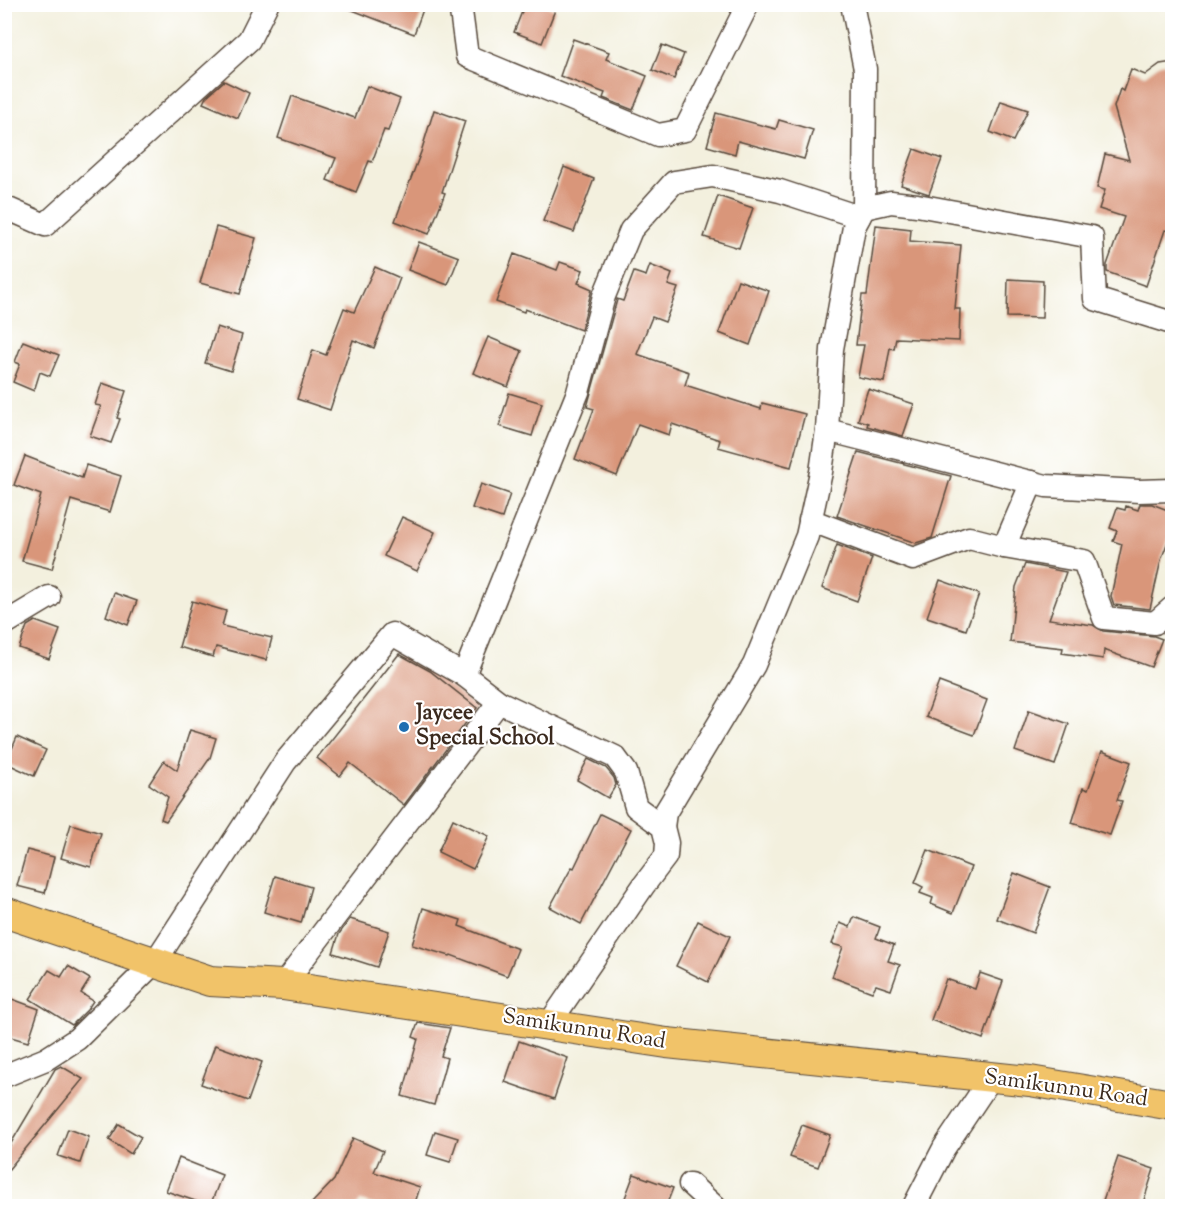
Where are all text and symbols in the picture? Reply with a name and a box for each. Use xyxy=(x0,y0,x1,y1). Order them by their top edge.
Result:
place label: Jaycee Special School xyxy=(414,698,555,755)
marker: Jaycee Special School xyxy=(397,720,411,734)
street label: Samikunnu Road xyxy=(500,1001,668,1059)
street label: Samikunnu Road xyxy=(982,1062,1150,1116)

